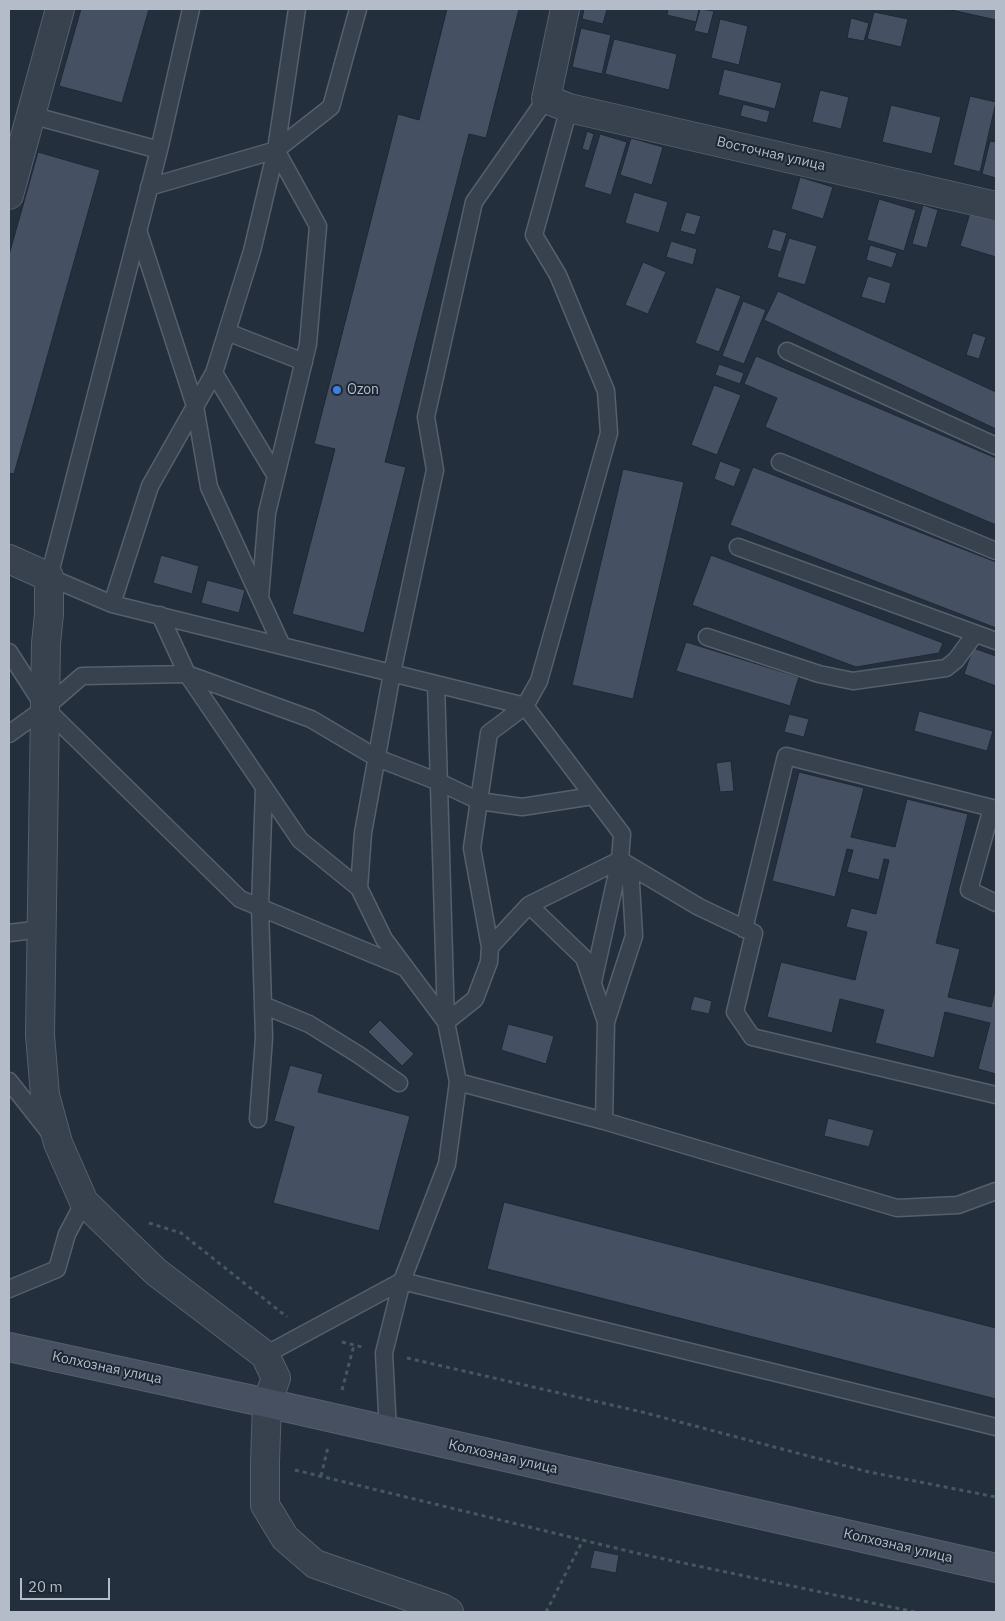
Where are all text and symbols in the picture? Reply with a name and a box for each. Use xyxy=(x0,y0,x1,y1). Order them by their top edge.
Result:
street label: Восточная улица xyxy=(715,133,827,175)
place label: Ozon xyxy=(347,382,379,398)
marker: Ozon xyxy=(331,384,343,396)
street label: Колхозная улица xyxy=(51,1348,163,1388)
street label: Колхозная улица xyxy=(447,1436,559,1478)
street label: Колхозная улица xyxy=(842,1525,954,1567)
scale bar xyxy=(22,1568,112,1600)
text: 20 m xyxy=(28,1577,63,1596)

